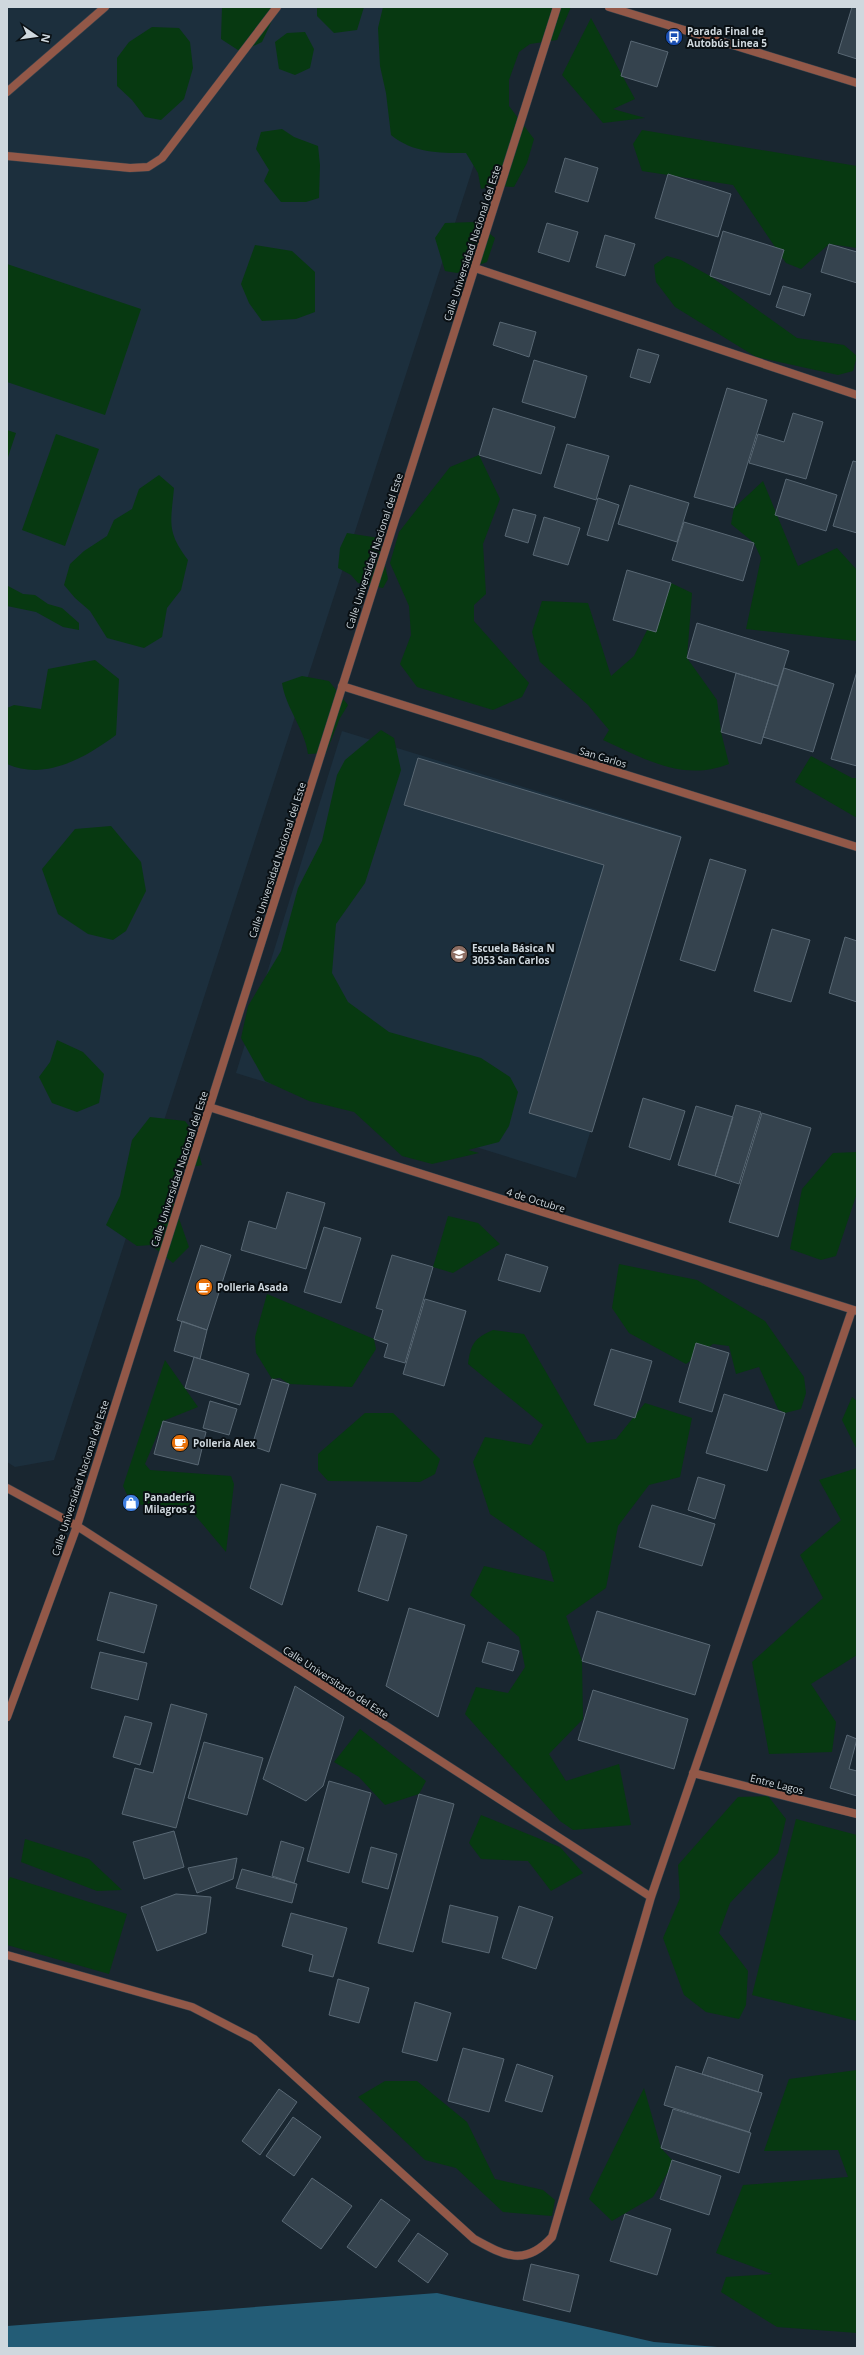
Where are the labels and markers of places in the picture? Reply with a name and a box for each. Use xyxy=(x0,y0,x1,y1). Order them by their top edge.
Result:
place label: Parada Final de Autobús Linea 5 xyxy=(687,24,767,50)
bus stop icon: Parada Final de Autobús Linea 5 xyxy=(664,27,684,47)
place label: Escuela Básica N 3053 San Carlos xyxy=(472,941,555,967)
school or university icon: Escuela Básica N 3053 San Carlos xyxy=(449,944,469,964)
cafe icon: Polleria Asada xyxy=(194,1277,214,1297)
place label: Polleria Asada xyxy=(217,1280,288,1294)
cafe icon: Polleria Alex xyxy=(170,1433,190,1453)
place label: Polleria Alex xyxy=(193,1436,256,1450)
place label: Panadería Milagros 2 xyxy=(144,1490,196,1516)
shop icon: Panadería Milagros 2 xyxy=(121,1493,141,1513)

